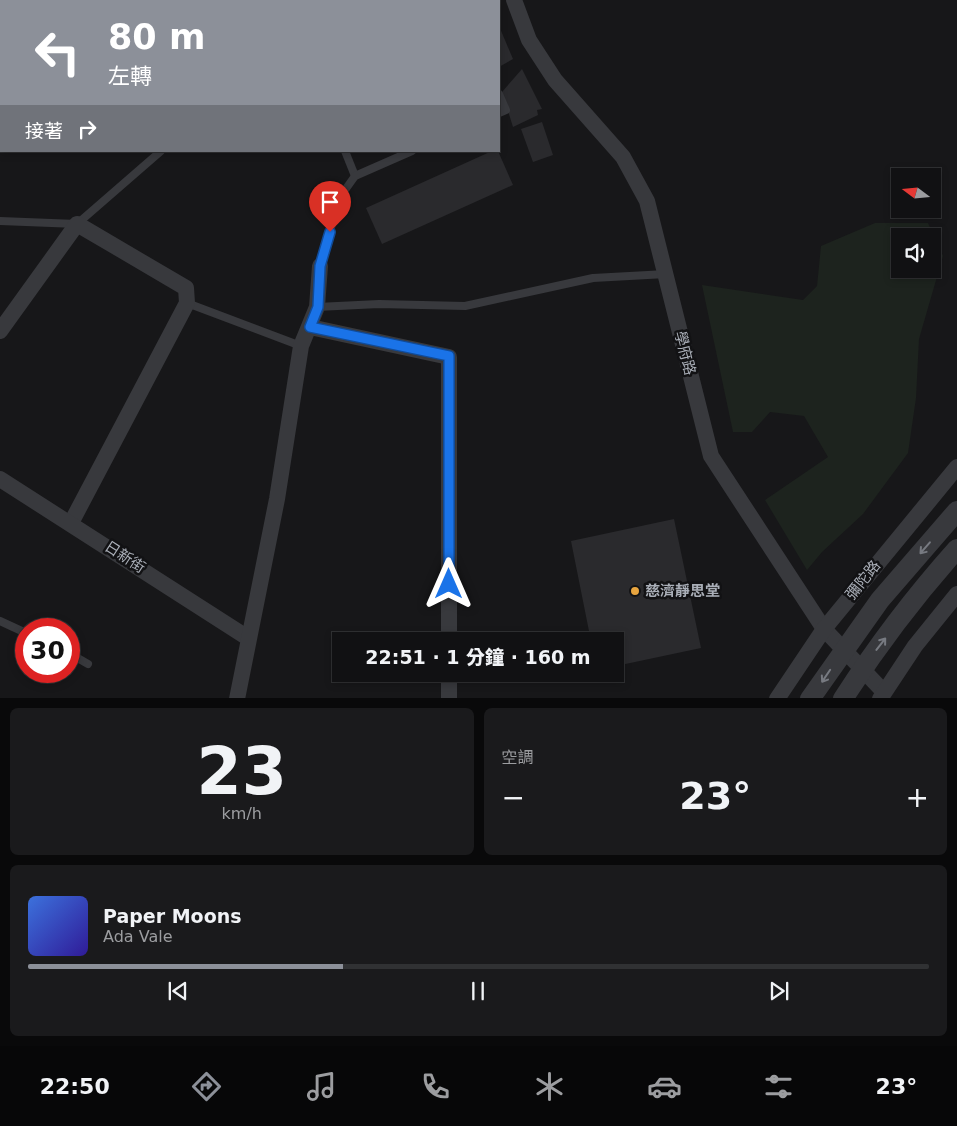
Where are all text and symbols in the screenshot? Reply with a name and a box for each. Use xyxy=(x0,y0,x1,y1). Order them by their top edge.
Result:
text: 80 m xyxy=(108,17,205,57)
icon: left xyxy=(25,20,90,85)
text: 左轉 xyxy=(108,64,152,89)
icon: right xyxy=(73,115,101,143)
text: 接著 xyxy=(25,120,63,142)
north arrow xyxy=(891,168,941,218)
map controls xyxy=(891,168,941,278)
pin xyxy=(309,181,351,232)
icon: arrive xyxy=(316,188,344,216)
button: sound xyxy=(891,228,941,278)
street label: 學府路 xyxy=(671,329,699,377)
street label: 日新街 xyxy=(101,537,149,577)
one-way arrow xyxy=(920,541,931,554)
position arrow xyxy=(422,557,474,609)
street label: 彌陀路 xyxy=(842,557,884,603)
place label: 慈濟靜思堂 xyxy=(645,582,720,600)
marker: 慈濟靜思堂 xyxy=(629,585,641,597)
speed limit sign: 30 xyxy=(15,618,80,683)
one-way arrow xyxy=(875,638,886,651)
text: 22:51 · 1 分鐘 · 160 m xyxy=(365,646,591,668)
one-way arrow xyxy=(821,669,831,683)
text: 23 xyxy=(197,734,287,809)
text: 空調 xyxy=(502,748,534,767)
text: 23° xyxy=(679,774,751,818)
text: − xyxy=(502,781,525,814)
text: + xyxy=(906,781,929,814)
text: km/h xyxy=(222,804,262,823)
text: Paper Moons xyxy=(103,905,242,927)
text: Ada Vale xyxy=(103,927,173,946)
icon: previous xyxy=(164,977,192,1005)
icon: pause xyxy=(464,977,492,1005)
icon: next xyxy=(765,977,793,1005)
icon: directions xyxy=(189,1069,224,1104)
icon: music xyxy=(304,1069,339,1104)
icon: phone xyxy=(418,1069,453,1104)
icon: climate xyxy=(532,1069,567,1104)
icon: car xyxy=(647,1069,682,1104)
icon: filters xyxy=(761,1069,796,1104)
text: 22:50 xyxy=(40,1074,110,1099)
text: 23° xyxy=(876,1074,917,1099)

